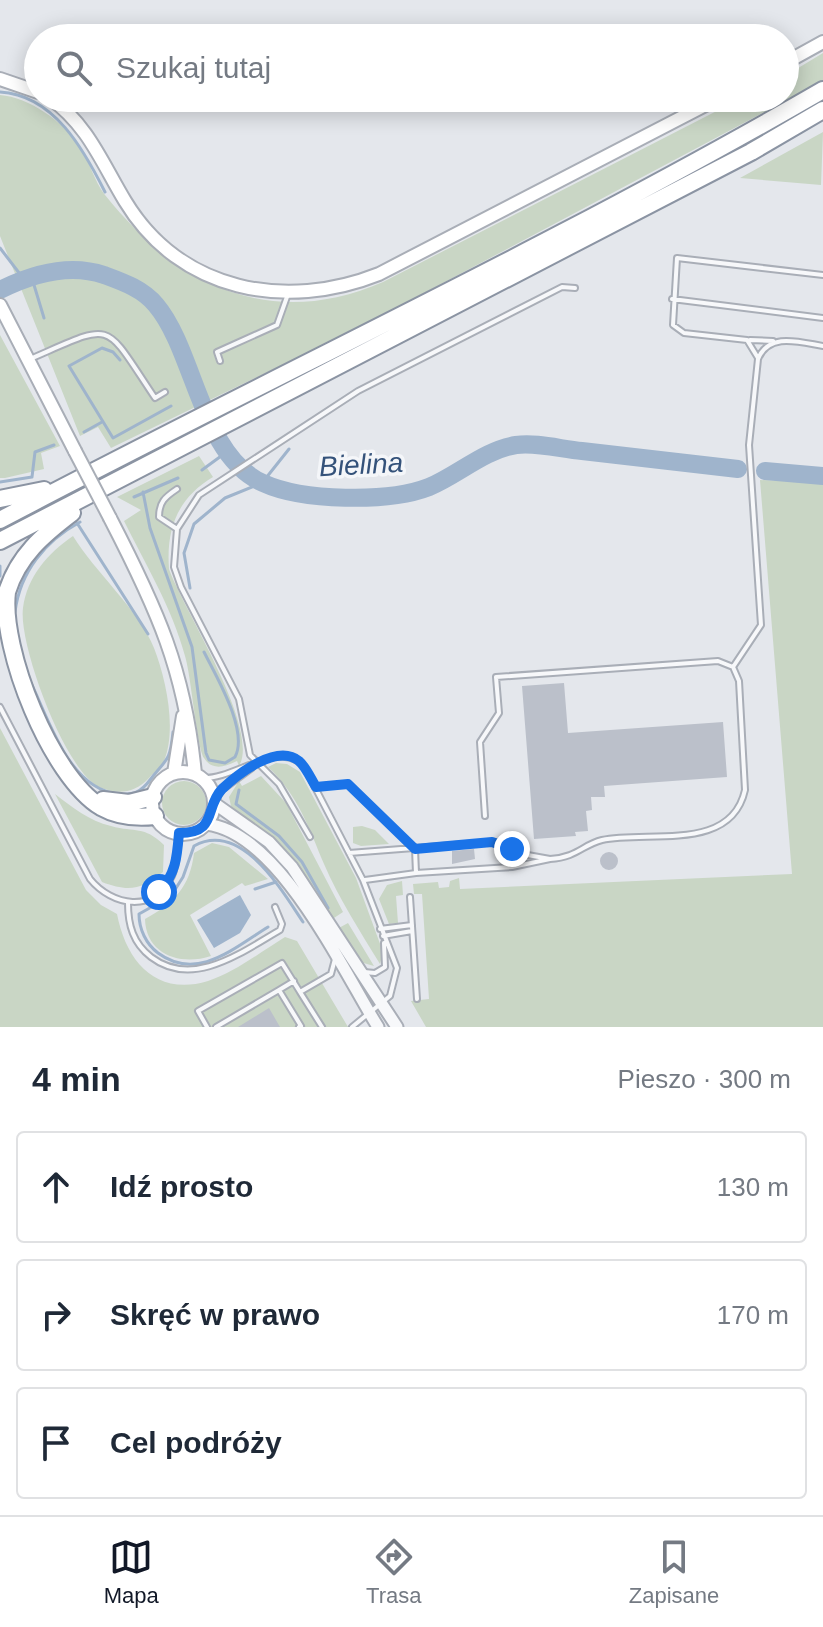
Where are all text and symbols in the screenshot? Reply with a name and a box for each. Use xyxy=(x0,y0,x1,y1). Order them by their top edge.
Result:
search box xyxy=(24,24,799,112)
icon: search xyxy=(52,46,96,90)
text: Szukaj tutaj xyxy=(116,51,271,84)
water label: Bielina xyxy=(318,447,404,482)
route end xyxy=(494,831,530,867)
route start xyxy=(141,874,177,910)
text: 4 min xyxy=(32,1060,121,1098)
text: Pieszo · 300 m xyxy=(618,1064,791,1094)
icon: ahead xyxy=(34,1165,78,1209)
text: Idź prosto xyxy=(110,1170,253,1203)
text: 130 m xyxy=(717,1172,789,1202)
icon: right xyxy=(34,1293,78,1337)
text: Skręć w prawo xyxy=(110,1298,320,1331)
text: 170 m xyxy=(717,1300,789,1330)
icon: arrive xyxy=(34,1421,78,1465)
text: Cel podróży xyxy=(110,1426,282,1459)
tab: Mapa xyxy=(104,1535,159,1609)
tab: Trasa xyxy=(366,1535,421,1609)
tab: Zapisane xyxy=(629,1535,719,1609)

